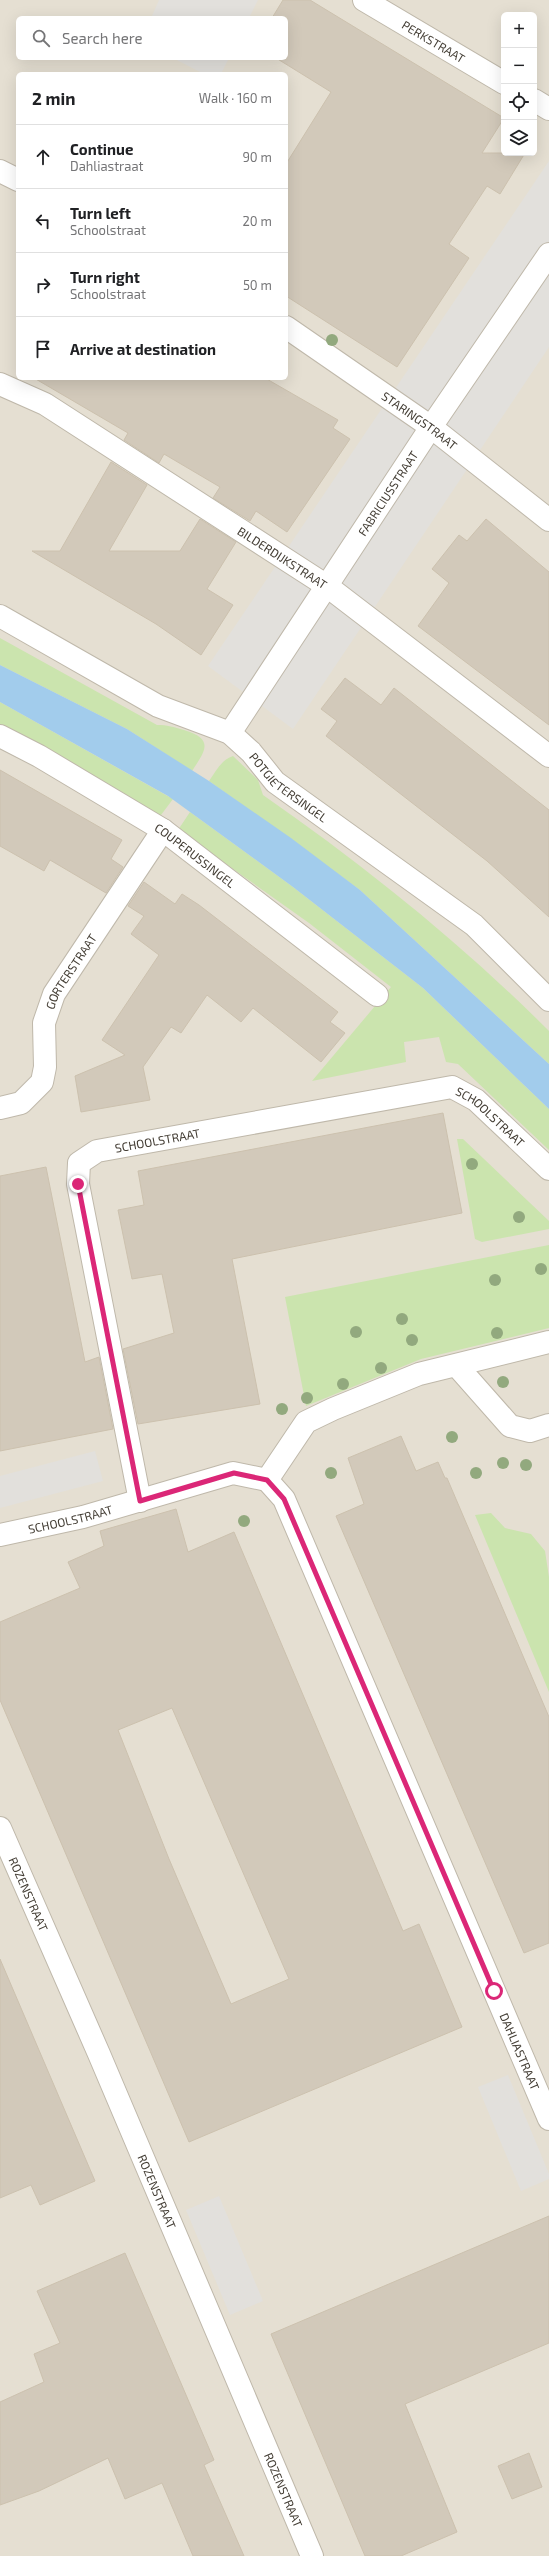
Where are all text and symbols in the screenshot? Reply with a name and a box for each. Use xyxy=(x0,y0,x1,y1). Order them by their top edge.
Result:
map controls xyxy=(501,12,537,156)
button: + xyxy=(501,12,537,48)
search box xyxy=(16,16,288,60)
street label: PERKSTRAAT xyxy=(400,17,468,65)
icon: search xyxy=(30,27,52,49)
text: Search here xyxy=(62,29,143,47)
button: − xyxy=(501,48,537,84)
button: locate xyxy=(501,84,537,120)
text: 2 min xyxy=(32,88,75,108)
text: Walk · 160 m xyxy=(199,90,272,106)
button: layers xyxy=(501,120,537,156)
text: Continue xyxy=(70,140,133,158)
icon: ahead xyxy=(32,146,54,168)
text: 90 m xyxy=(242,149,272,165)
text: Dahliastraat xyxy=(70,158,144,174)
text: Turn left xyxy=(70,204,131,222)
icon: left xyxy=(32,210,54,232)
text: 20 m xyxy=(243,213,272,229)
text: Schoolstraat xyxy=(70,222,146,238)
text: Turn right xyxy=(70,268,140,286)
icon: right xyxy=(32,274,54,296)
text: 50 m xyxy=(243,277,272,293)
text: Schoolstraat xyxy=(70,286,146,302)
icon: arrive xyxy=(32,338,54,360)
text: Arrive at destination xyxy=(70,340,216,358)
street label: STARINGSTRAAT xyxy=(379,388,460,452)
street label: FABRICIUSSTRAAT xyxy=(355,448,420,538)
street label: BILDERDIJKSTRAAT xyxy=(235,523,330,591)
street label: POTGIETERSINGEL xyxy=(247,749,330,825)
street label: COUPERUSSINGEL xyxy=(153,820,238,890)
street label: GORTERSTRAAT xyxy=(42,931,99,1011)
street label: SCHOOLSTRAAT xyxy=(454,1083,528,1149)
street label: SCHOOLSTRAAT xyxy=(114,1126,201,1155)
route end xyxy=(69,1175,87,1193)
street label: SCHOOLSTRAAT xyxy=(27,1502,114,1536)
street label: ROZENSTRAAT xyxy=(6,1855,51,1933)
route start xyxy=(485,1982,503,2000)
street label: DAHLIASTRAAT xyxy=(497,2010,543,2092)
street label: ROZENSTRAAT xyxy=(135,2152,179,2231)
street label: ROZENSTRAAT xyxy=(262,2450,306,2529)

